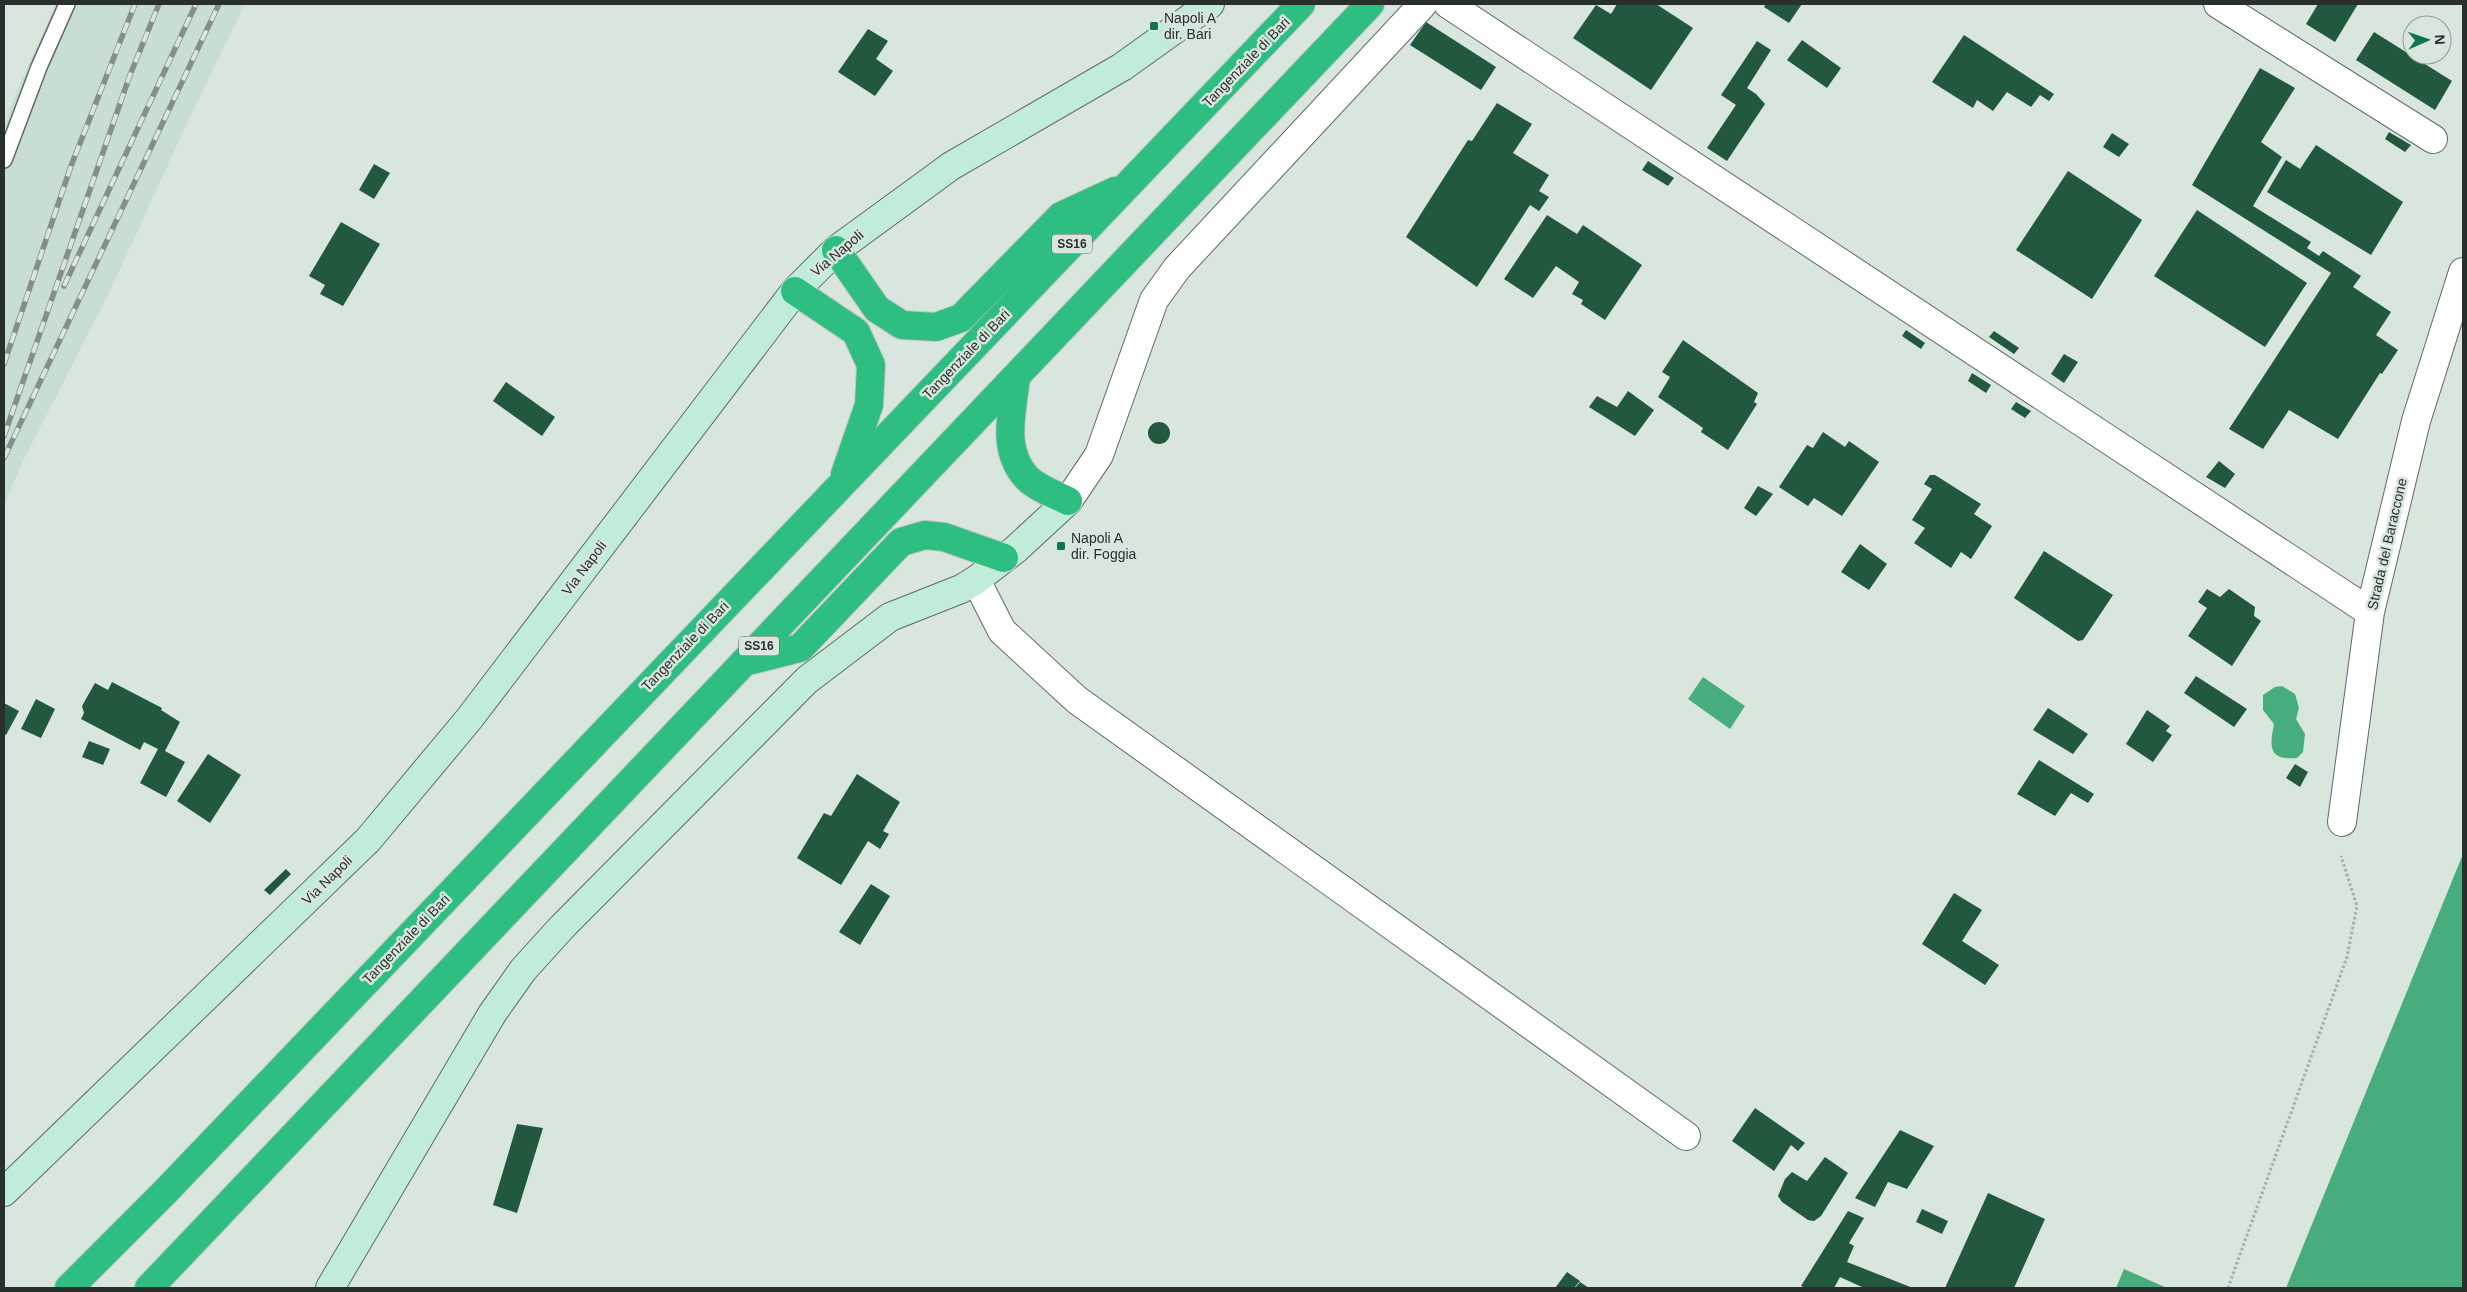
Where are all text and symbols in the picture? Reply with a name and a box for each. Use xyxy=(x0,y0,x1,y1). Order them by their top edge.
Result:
place label: Napoli A dir. Bari xyxy=(1164,10,1217,42)
street label: Tangenziale di Bari xyxy=(1199,14,1293,110)
north arrow xyxy=(2402,15,2452,65)
marker: Napoli A dir. Bari xyxy=(1148,20,1160,32)
text: N xyxy=(2432,34,2448,45)
street label: Via Napoli xyxy=(808,226,866,280)
road number: SS16 xyxy=(1052,234,1092,253)
street label: Tangenziale di Bari xyxy=(919,306,1013,402)
street label: Strada del Baraccone xyxy=(2364,476,2410,611)
place label: Napoli A dir. Foggia xyxy=(1071,530,1137,562)
street label: Via Napoli xyxy=(558,538,610,598)
marker: Napoli A dir. Foggia xyxy=(1055,540,1067,552)
street label: Tangenziale di Bari xyxy=(638,598,732,694)
road number: SS16 xyxy=(739,636,779,656)
street label: Via Napoli xyxy=(299,852,355,908)
street label: Tangenziale di Bari xyxy=(359,891,453,987)

